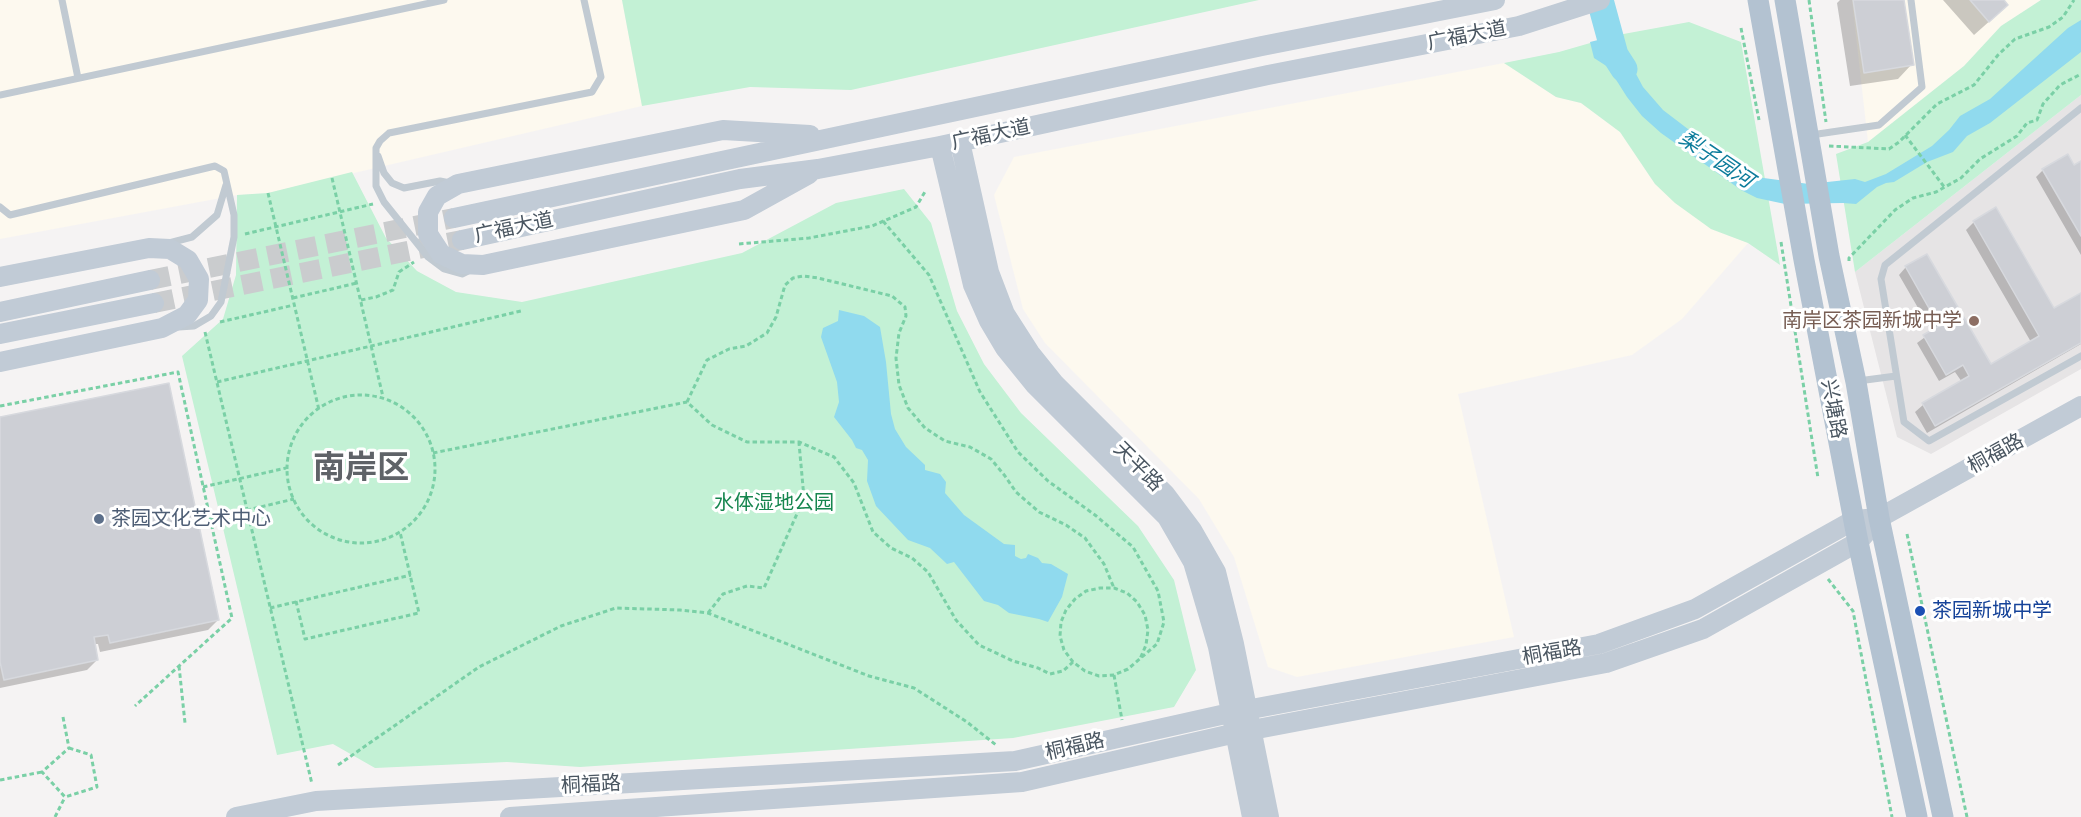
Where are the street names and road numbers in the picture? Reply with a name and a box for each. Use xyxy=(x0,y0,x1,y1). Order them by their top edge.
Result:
street label: 广福大道 xyxy=(1425,17,1509,55)
street label: 广福大道 xyxy=(949,115,1033,155)
street label: 广福大道 xyxy=(472,208,556,248)
street label: 兴塘路 xyxy=(1815,377,1851,441)
street label: 桐福路 xyxy=(1964,429,2028,479)
street label: 天平路 xyxy=(1108,437,1168,497)
street label: 桐福路 xyxy=(1520,636,1584,670)
street label: 桐福路 xyxy=(1043,729,1107,765)
street label: 桐福路 xyxy=(560,771,622,799)

